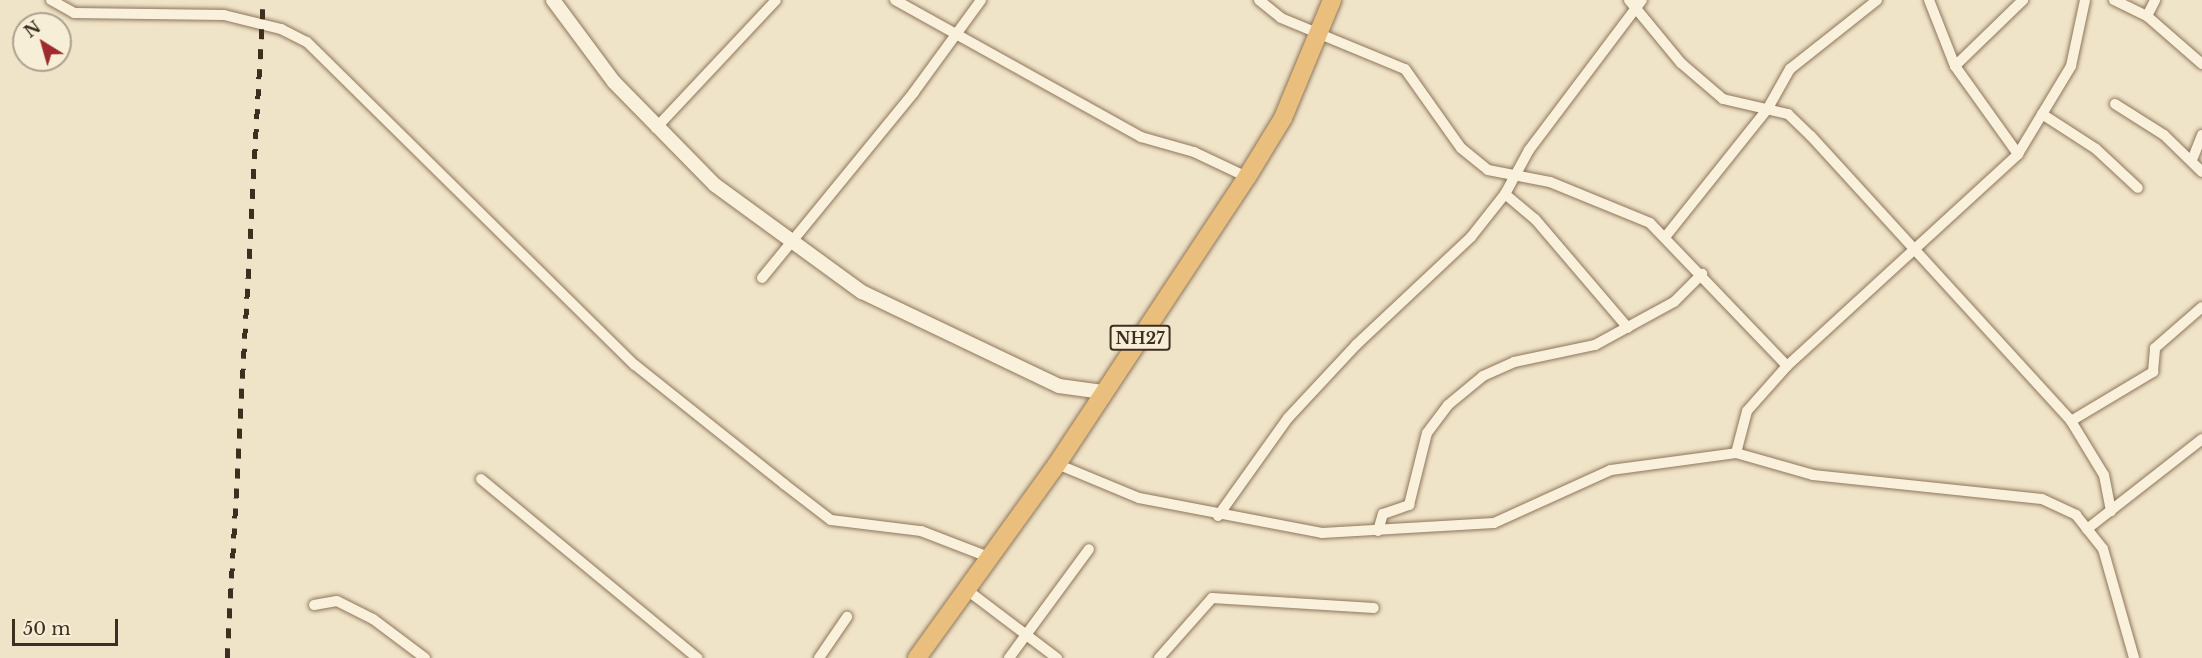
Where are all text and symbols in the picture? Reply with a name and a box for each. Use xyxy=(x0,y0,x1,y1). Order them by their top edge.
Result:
north arrow xyxy=(12,12,72,72)
text: N xyxy=(20,17,44,42)
road number: NH27 xyxy=(1108,325,1172,351)
scale bar xyxy=(15,607,122,645)
text: 50 m xyxy=(23,618,71,640)

